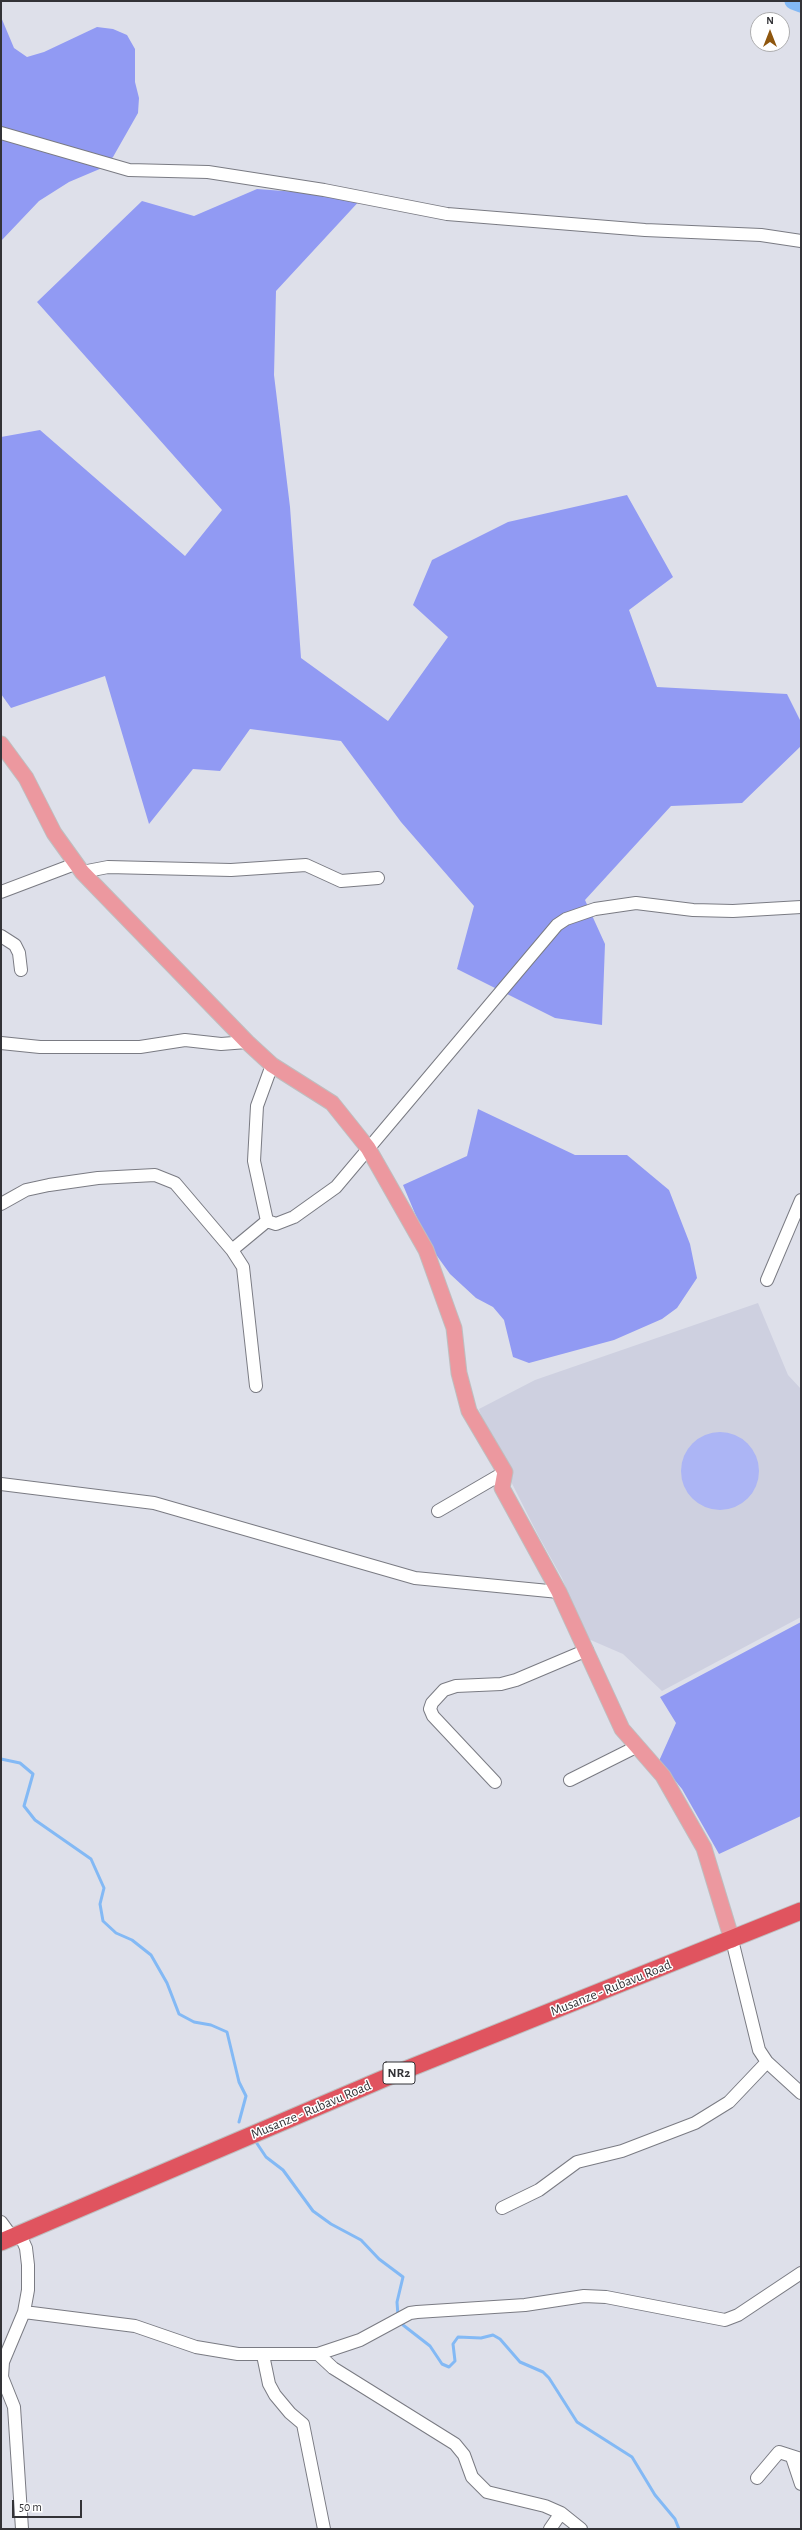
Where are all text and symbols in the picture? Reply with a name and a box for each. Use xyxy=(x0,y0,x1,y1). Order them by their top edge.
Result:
north arrow xyxy=(750,12,790,52)
text: N xyxy=(766,15,774,26)
street label: Musanze - Rubavu Road xyxy=(548,1956,674,2020)
road number: NR2 xyxy=(383,2062,415,2084)
street label: Musanze - Rubavu Road xyxy=(248,2077,374,2143)
scale bar xyxy=(14,2492,84,2518)
text: 50 m xyxy=(19,2501,42,2513)

